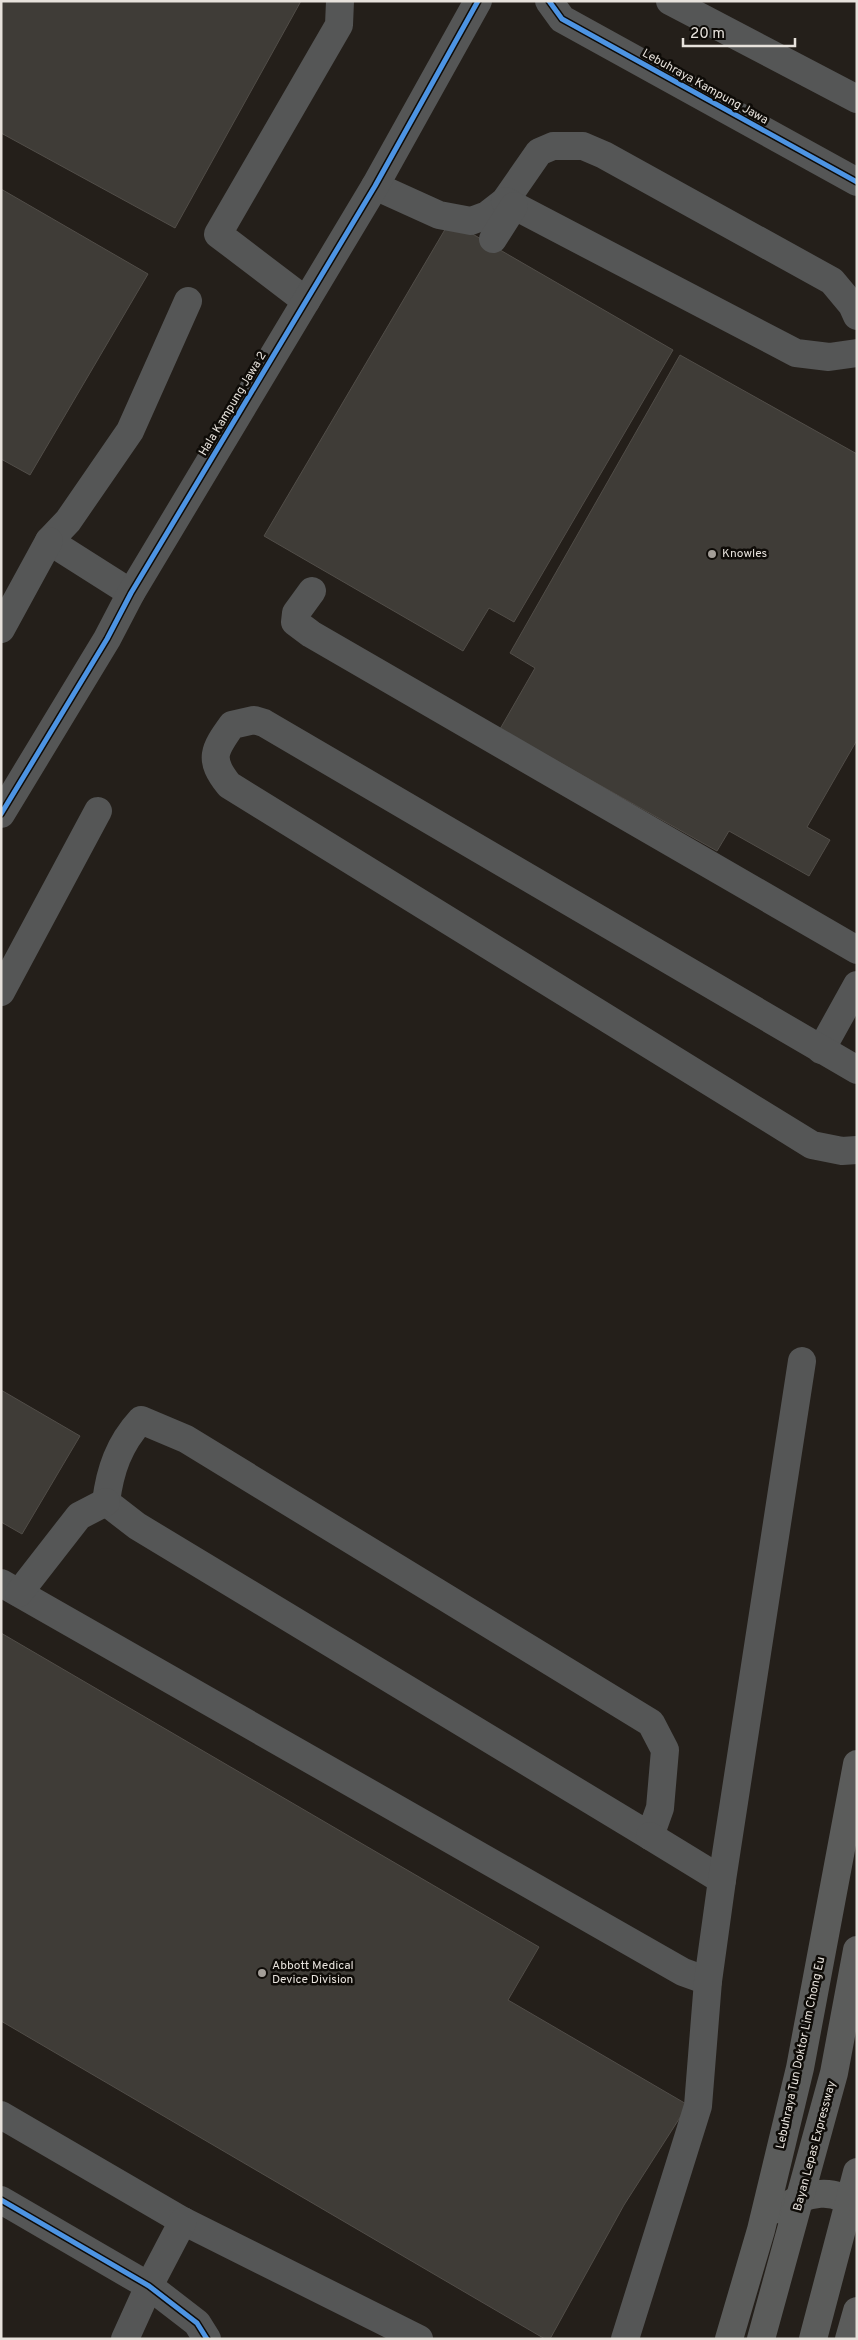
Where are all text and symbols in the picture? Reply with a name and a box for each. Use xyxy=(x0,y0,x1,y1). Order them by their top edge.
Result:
scale bar xyxy=(683,15,796,47)
text: 20 m xyxy=(690,25,725,44)
street label: Lebuhraya Kampung Jawa xyxy=(639,46,771,128)
street label: Hala Kampung Jawa 2 xyxy=(196,349,270,459)
place label: Knowles xyxy=(722,546,767,562)
marker: Knowles xyxy=(706,548,718,560)
street label: Lebuhraya Tun Doktor Lim Chong Eu xyxy=(773,1955,829,2151)
place label: Abbott Medical Device Division xyxy=(272,1958,354,1988)
marker: Abbott Medical Device Division xyxy=(256,1967,268,1979)
street label: Bayan Lepas Expressway xyxy=(790,2079,840,2213)

